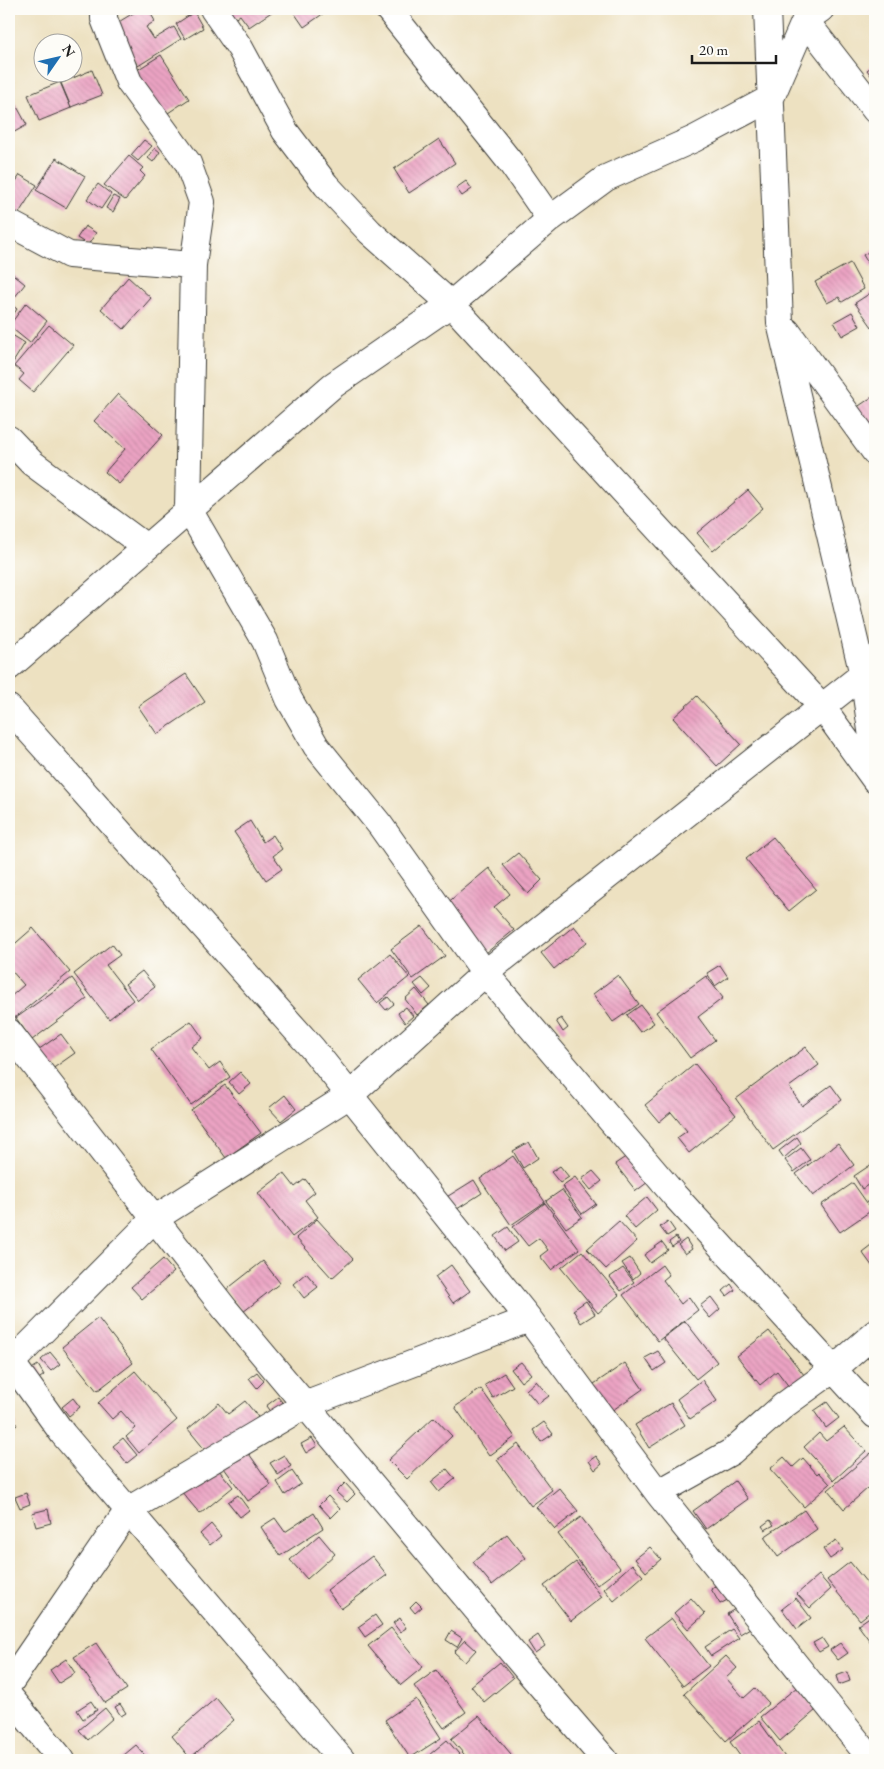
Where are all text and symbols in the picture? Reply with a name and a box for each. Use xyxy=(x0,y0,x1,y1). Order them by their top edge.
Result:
north arrow xyxy=(32,32,82,82)
scale bar xyxy=(692,32,775,64)
text: 20 m xyxy=(699,40,728,59)
text: N xyxy=(58,41,80,61)

